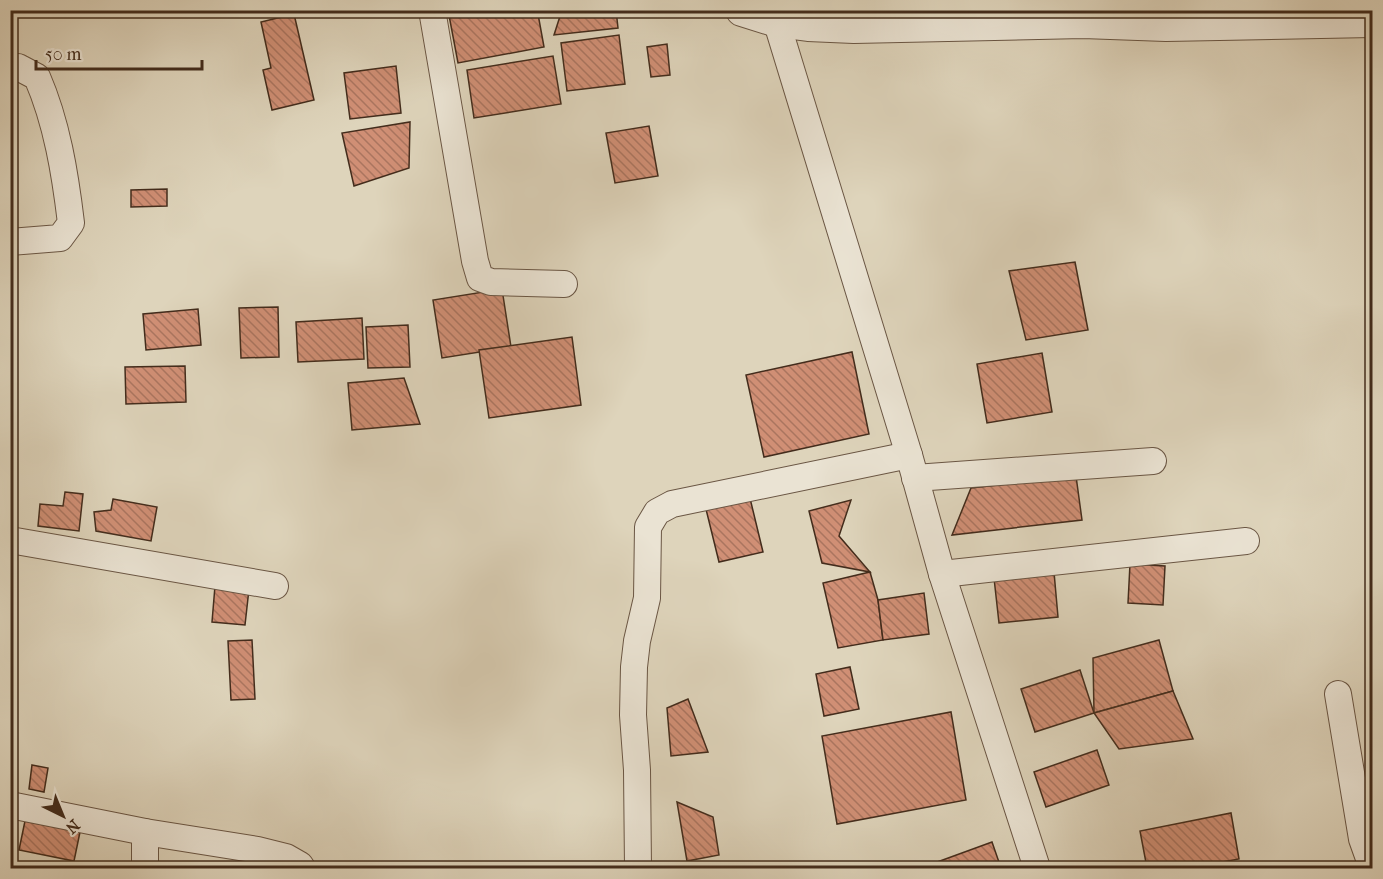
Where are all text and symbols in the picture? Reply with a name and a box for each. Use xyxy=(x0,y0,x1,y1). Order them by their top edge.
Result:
scale bar xyxy=(36,33,202,71)
text: 50 m xyxy=(45,44,82,65)
north arrow xyxy=(33,786,93,846)
text: N xyxy=(61,816,84,838)

